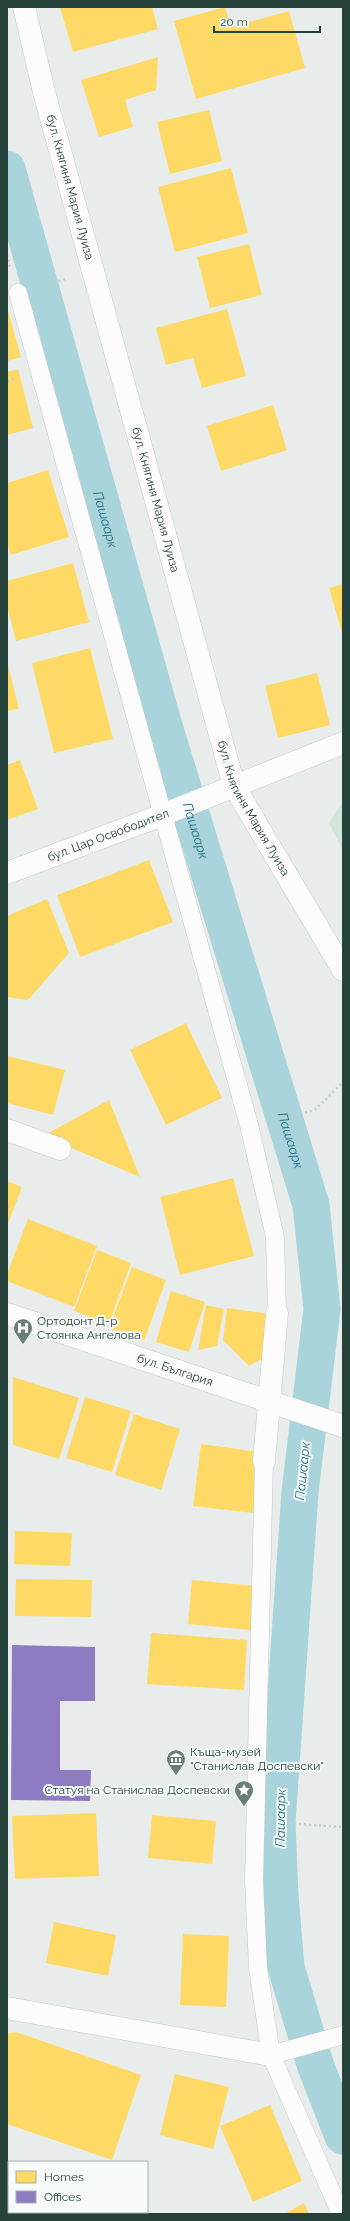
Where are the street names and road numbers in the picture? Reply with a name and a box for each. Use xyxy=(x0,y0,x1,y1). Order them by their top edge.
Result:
street label: бул. Княгиня Мария Луиза xyxy=(43,113,97,261)
street label: бул. Княгиня Мария Луиза xyxy=(129,425,182,574)
street label: бул. Княгиня Мария Луиза xyxy=(215,739,293,878)
street label: бул. Цар Освободител xyxy=(45,806,171,864)
street label: бул. България xyxy=(135,1351,215,1389)

